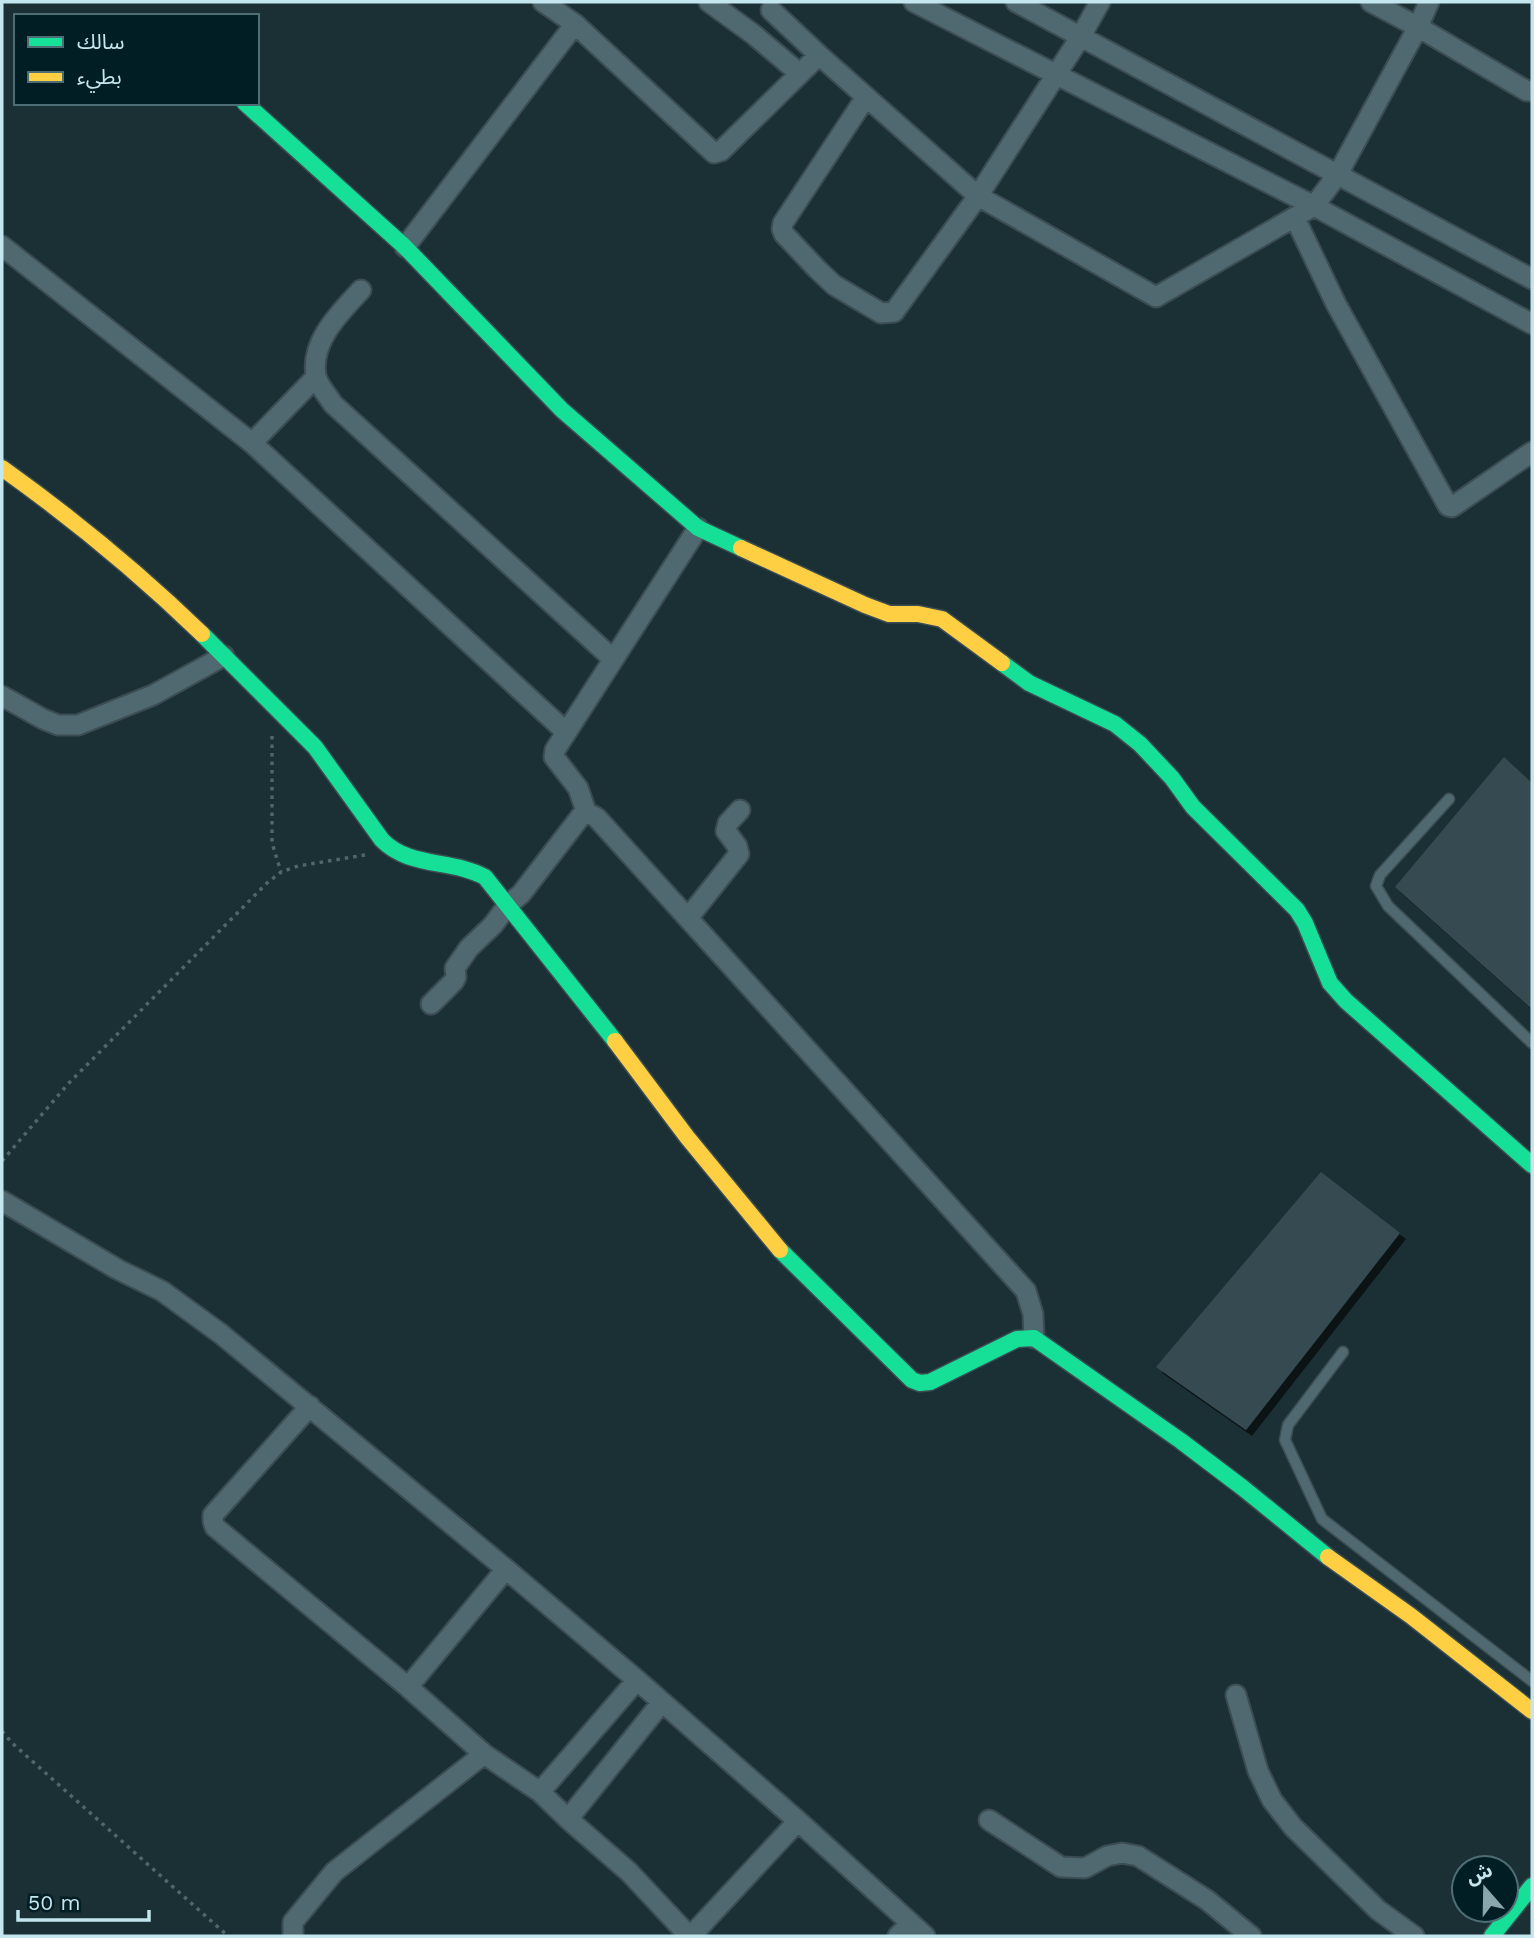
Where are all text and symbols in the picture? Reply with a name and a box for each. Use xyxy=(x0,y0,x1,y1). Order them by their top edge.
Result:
legend xyxy=(14,14,259,105)
text: سالك xyxy=(77,29,124,54)
text: بطيء xyxy=(77,64,122,93)
north arrow xyxy=(1450,1854,1520,1924)
text: ش xyxy=(1463,1858,1496,1889)
scale bar xyxy=(18,1878,149,1922)
text: 50 m xyxy=(28,1890,80,1915)

